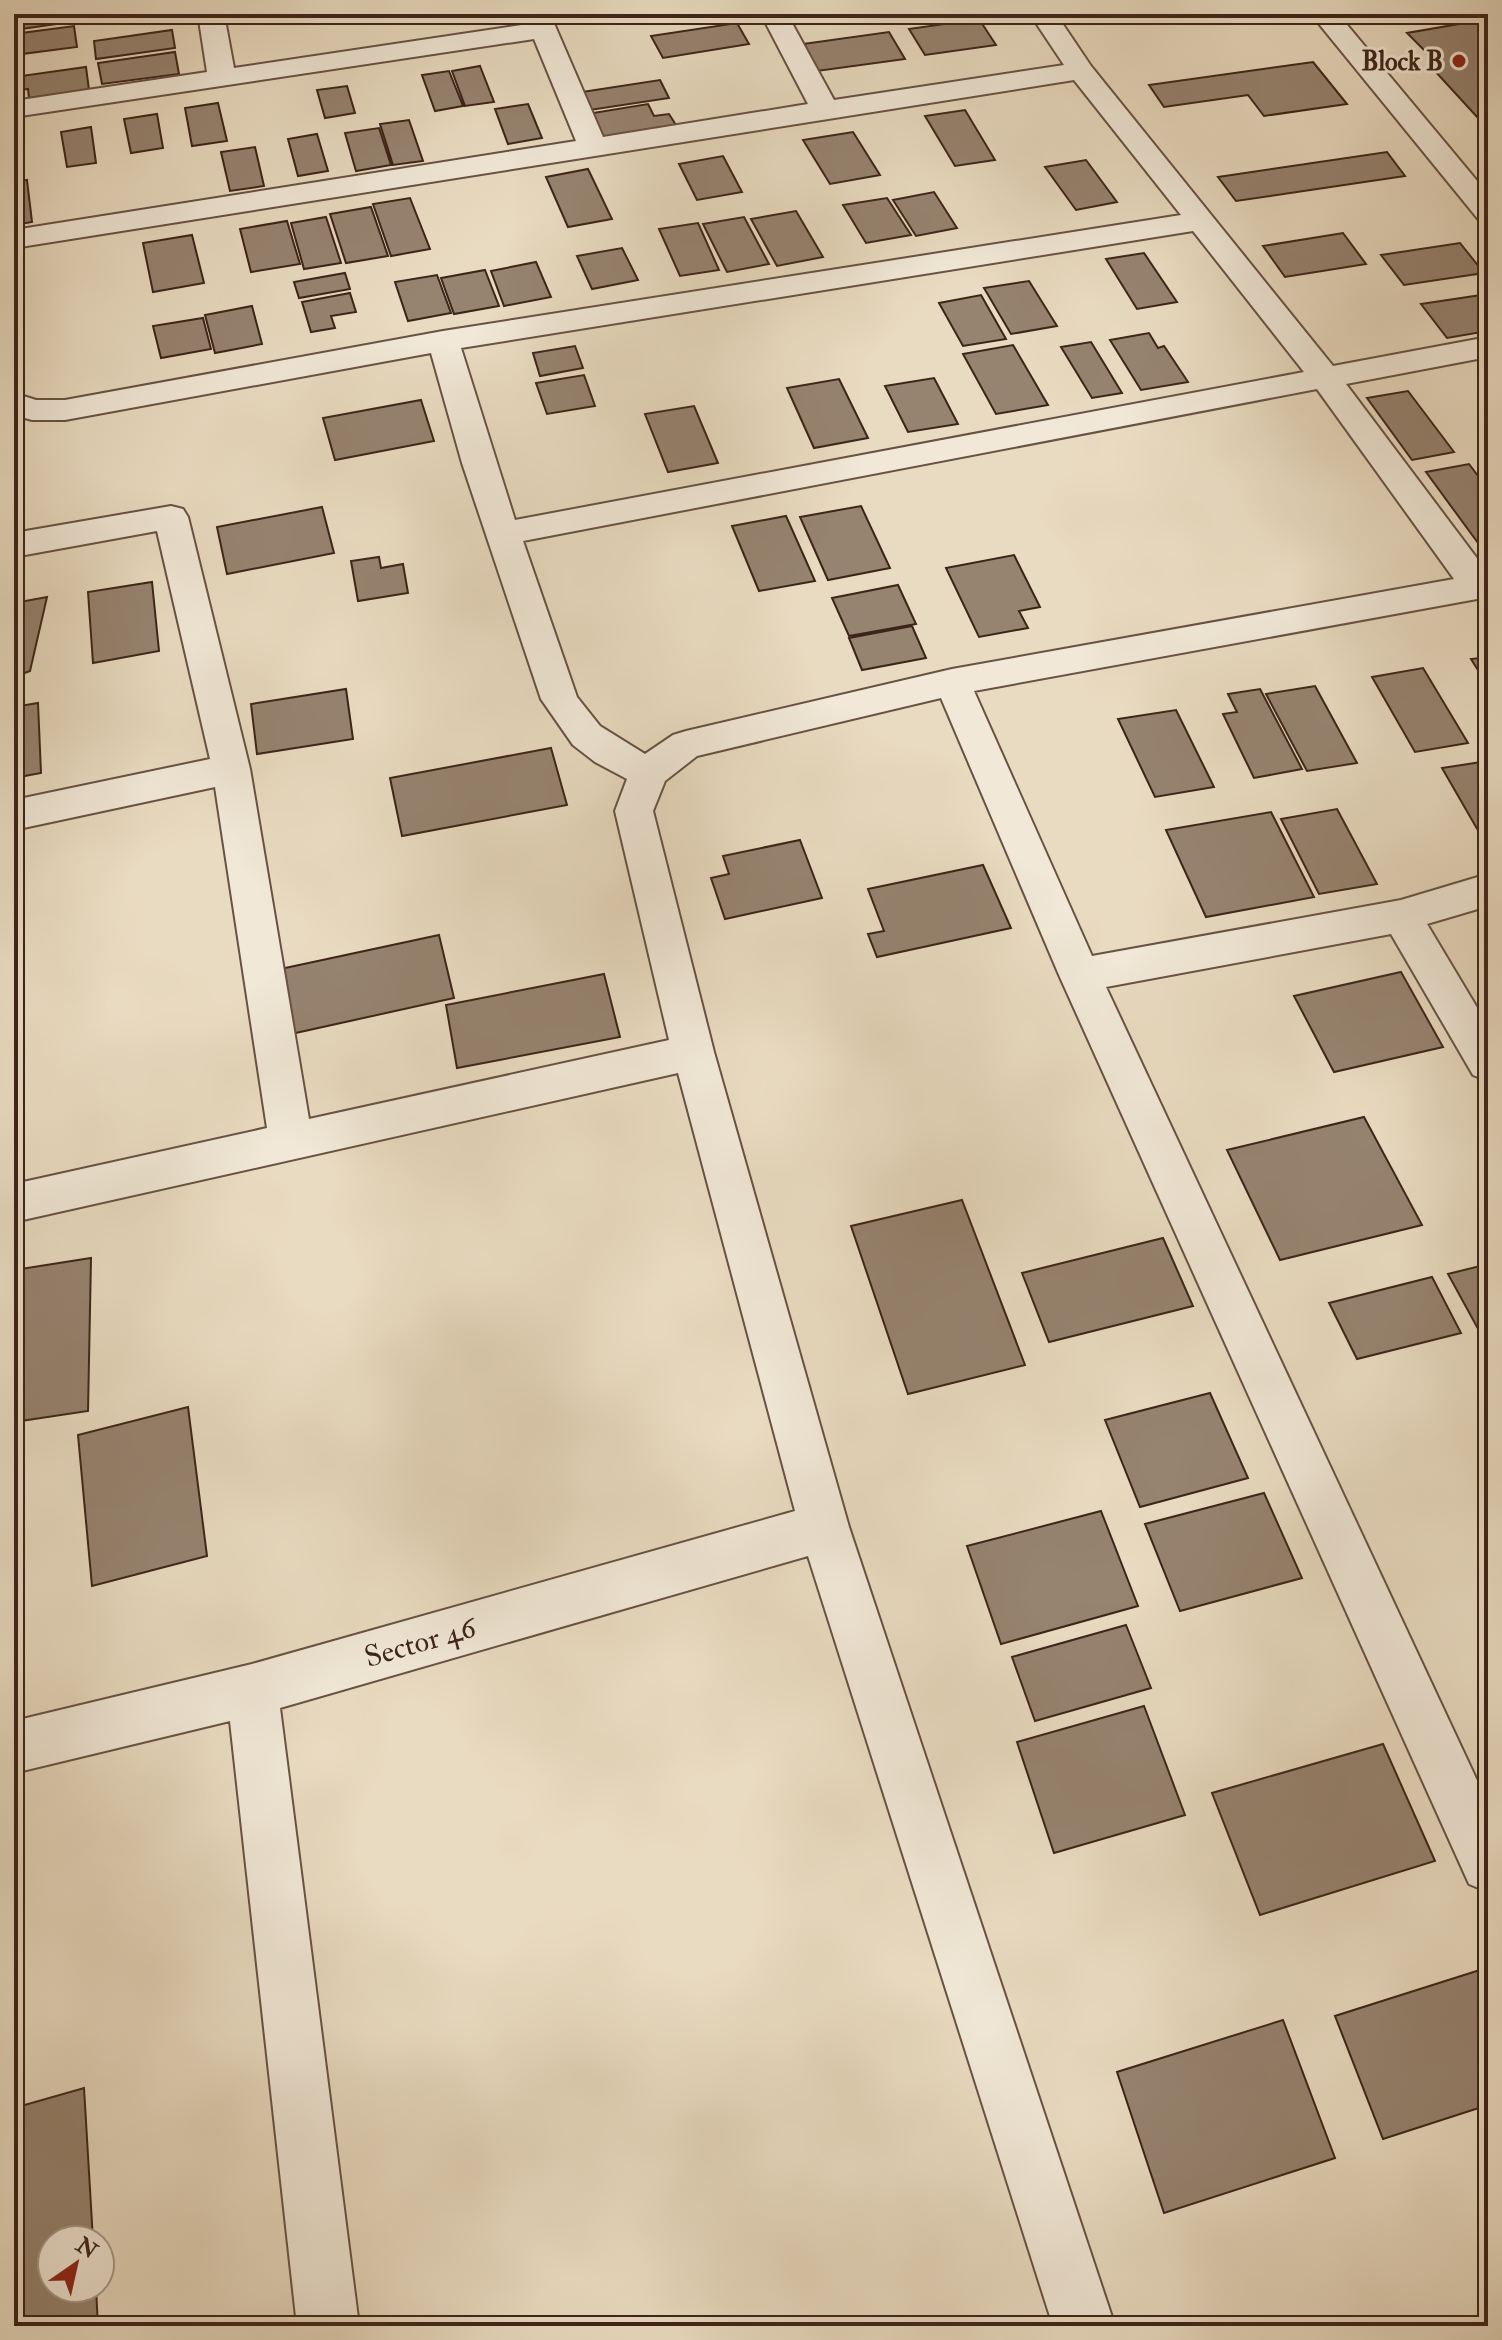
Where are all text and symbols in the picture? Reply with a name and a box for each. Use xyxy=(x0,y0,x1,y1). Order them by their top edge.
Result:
place label: Block B xyxy=(1362,46,1443,78)
marker: Block B xyxy=(1450,52,1468,70)
street label: Sector 46 xyxy=(360,1608,482,1676)
north arrow xyxy=(36,2224,116,2304)
text: N xyxy=(70,2231,103,2266)

